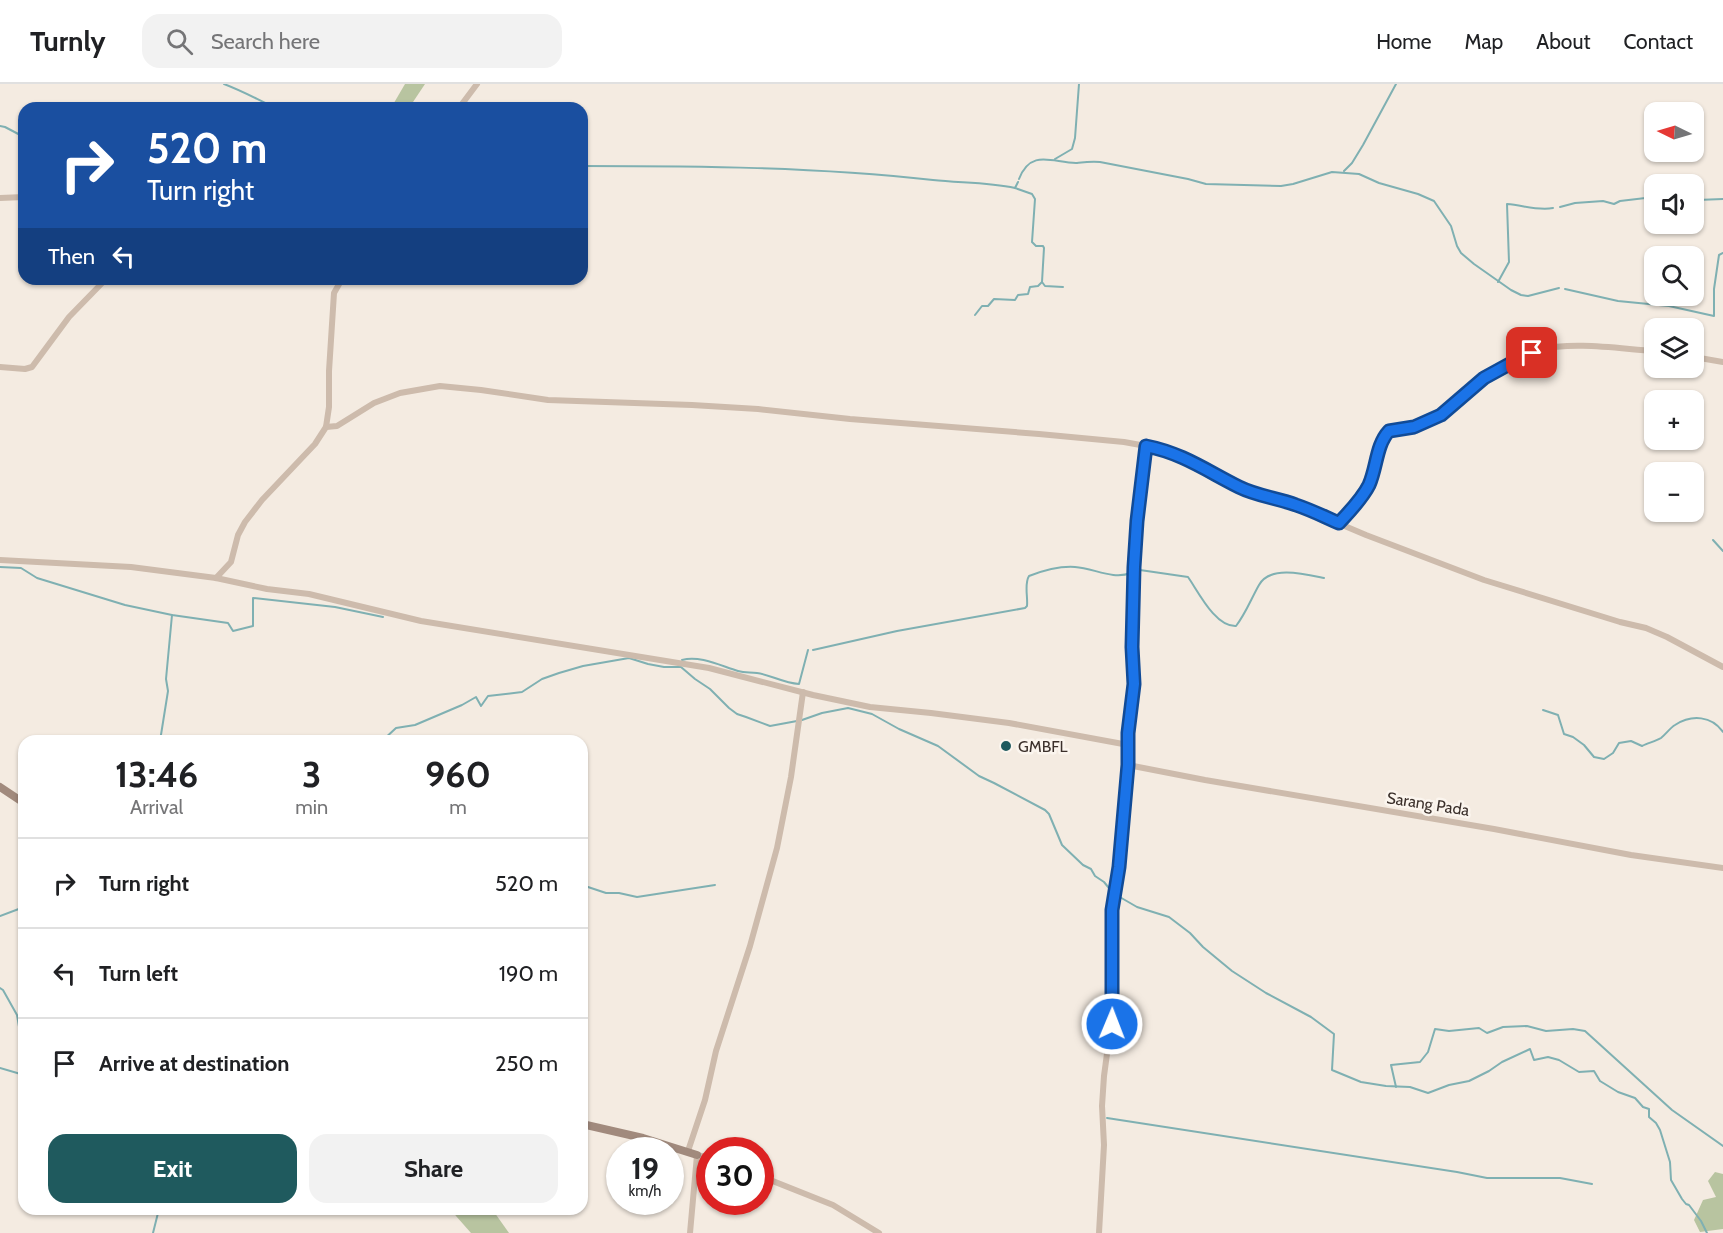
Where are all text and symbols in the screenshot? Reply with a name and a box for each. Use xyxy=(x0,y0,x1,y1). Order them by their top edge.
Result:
search box xyxy=(142,14,562,68)
text: Turnly xyxy=(30,24,106,58)
icon: search xyxy=(163,25,196,58)
text: Search here xyxy=(211,28,320,55)
text: Home xyxy=(1376,29,1432,54)
text: Map xyxy=(1465,29,1503,54)
text: About xyxy=(1536,29,1590,54)
text: Contact xyxy=(1623,29,1693,54)
north arrow xyxy=(1644,102,1704,162)
map controls xyxy=(1644,102,1704,522)
text: 520 m xyxy=(147,122,267,174)
icon: right xyxy=(48,126,126,204)
text: Turn right xyxy=(147,174,254,207)
button: sound xyxy=(1644,174,1704,234)
icon: left xyxy=(107,240,140,273)
text: Then xyxy=(48,243,95,270)
button: search xyxy=(1644,246,1704,306)
button: layers xyxy=(1644,318,1704,378)
pin xyxy=(1506,327,1557,378)
icon: arrive xyxy=(1515,336,1548,369)
button: + xyxy=(1644,390,1704,450)
button: − xyxy=(1644,462,1704,522)
place label: GMBFL xyxy=(1018,737,1068,756)
marker: GMBFL xyxy=(999,739,1013,753)
text: 13:46 xyxy=(115,752,198,796)
text: 3 xyxy=(302,752,321,796)
text: 960 xyxy=(425,752,491,796)
street label: Sarang Pada xyxy=(1385,788,1471,820)
text: Arrival xyxy=(130,795,183,819)
text: min xyxy=(295,795,328,819)
text: m xyxy=(449,795,467,819)
icon: right xyxy=(48,867,81,900)
text: Turn right xyxy=(99,870,189,897)
text: 520 m xyxy=(495,870,558,897)
icon: left xyxy=(48,957,81,990)
text: Turn left xyxy=(99,960,178,987)
text: 190 m xyxy=(499,960,558,987)
position arrow xyxy=(1080,992,1144,1056)
icon: arrive xyxy=(48,1047,81,1080)
text: Arrive at destination xyxy=(99,1050,289,1077)
text: 250 m xyxy=(495,1050,558,1077)
button: Exit xyxy=(48,1134,297,1203)
button: Share xyxy=(309,1134,558,1203)
speed limit sign: 30 xyxy=(696,1137,774,1215)
text: 19 xyxy=(631,1150,659,1187)
text: km/h xyxy=(629,1182,661,1200)

